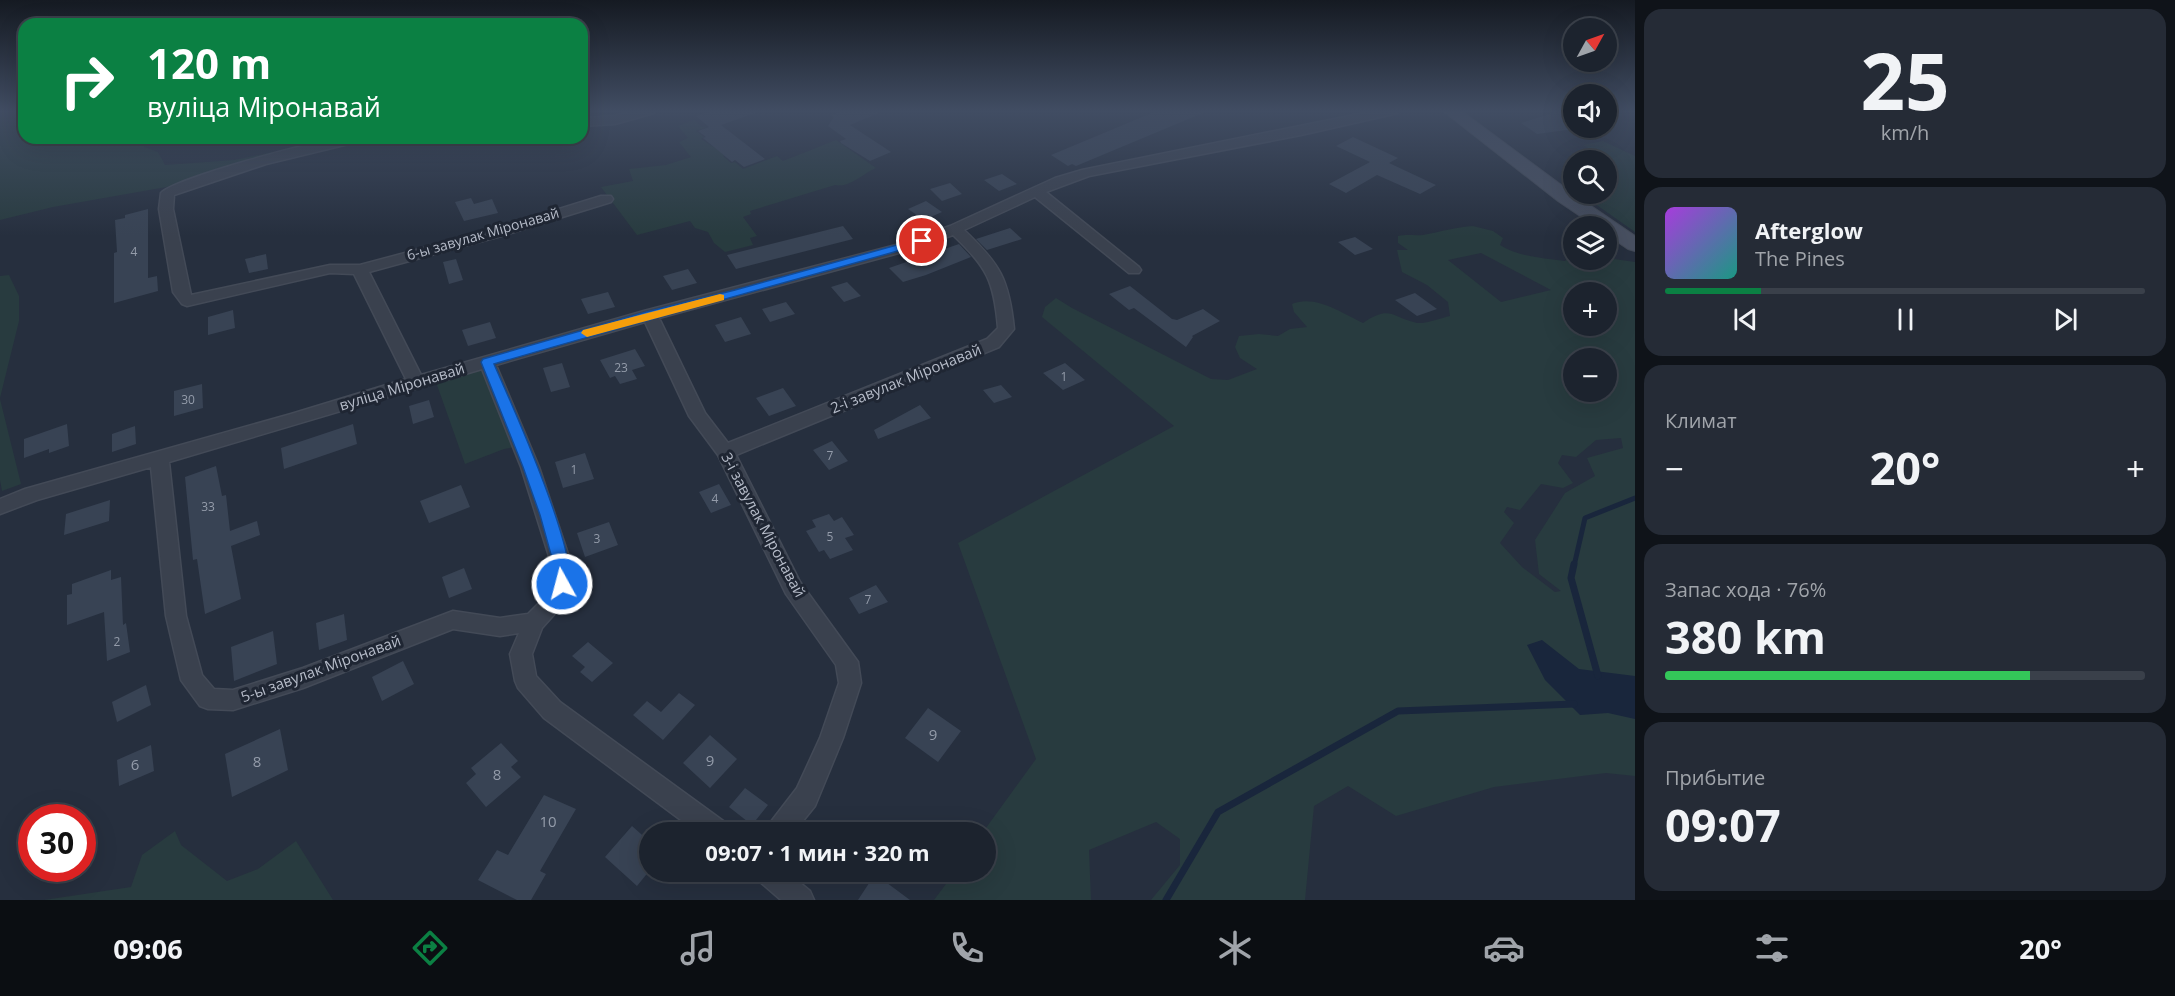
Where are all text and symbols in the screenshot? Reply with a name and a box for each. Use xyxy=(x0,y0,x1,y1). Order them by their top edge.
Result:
north arrow xyxy=(1563,18,1617,72)
map controls xyxy=(1563,18,1617,402)
text: 25 xyxy=(1860,27,1950,133)
text: 120 m xyxy=(147,34,271,91)
icon: right xyxy=(48,42,126,120)
button: sound xyxy=(1563,84,1617,138)
text: вуліца Міронавай xyxy=(147,88,381,125)
text: km/h xyxy=(1881,119,1929,146)
button: search xyxy=(1563,150,1617,204)
street label: 6-ы завулак Міронавай xyxy=(404,203,561,264)
pin xyxy=(896,215,947,266)
text: Afterglow xyxy=(1755,215,1863,245)
button: layers xyxy=(1563,216,1617,270)
icon: arrive xyxy=(905,224,938,257)
house number: 4 xyxy=(131,243,138,260)
text: The Pines xyxy=(1755,245,1845,272)
button: + xyxy=(1563,282,1617,336)
icon: previous xyxy=(1729,303,1762,336)
icon: pause xyxy=(1889,303,1922,336)
icon: next xyxy=(2049,303,2082,336)
street label: 2-і завулак Міронавай xyxy=(827,339,984,418)
button: − xyxy=(1563,348,1617,402)
street label: вуліца Міронавай xyxy=(337,357,467,415)
house number: 23 xyxy=(614,359,628,376)
house number: 1 xyxy=(1061,368,1067,385)
house number: 30 xyxy=(181,391,195,408)
text: Климат xyxy=(1665,407,1737,434)
text: 20° xyxy=(1870,437,1940,498)
text: − xyxy=(1665,446,1684,491)
text: + xyxy=(2126,446,2145,491)
house number: 7 xyxy=(827,447,834,464)
street label: 3-і завулак Міронавай xyxy=(717,449,811,600)
house number: 1 xyxy=(571,461,577,478)
house number: 4 xyxy=(712,490,719,507)
house number: 33 xyxy=(201,498,215,515)
house number: 5 xyxy=(827,528,834,545)
house number: 3 xyxy=(594,530,601,547)
position arrow xyxy=(530,552,594,616)
text: Запас хода · 76% xyxy=(1665,576,1826,603)
house number: 7 xyxy=(865,591,872,608)
text: 380 km xyxy=(1665,606,1826,667)
street label: 5-ы завулак Міронавай xyxy=(238,630,403,706)
house number: 2 xyxy=(114,633,121,650)
house number: 9 xyxy=(929,724,937,744)
house number: 9 xyxy=(706,750,714,770)
house number: 8 xyxy=(253,751,261,771)
house number: 6 xyxy=(131,754,139,774)
house number: 8 xyxy=(493,764,501,784)
text: Прибытие xyxy=(1665,764,1765,791)
text: 09:07 xyxy=(1665,794,1781,855)
speed limit sign: 30 xyxy=(18,804,96,882)
house number: 10 xyxy=(539,811,557,831)
text: 09:07 · 1 мин · 320 m xyxy=(705,837,930,867)
icon: directions xyxy=(409,927,451,969)
icon: music xyxy=(677,927,719,969)
icon: phone xyxy=(946,927,988,969)
icon: climate xyxy=(1214,927,1256,969)
icon: car xyxy=(1483,927,1525,969)
icon: filters xyxy=(1751,927,1793,969)
text: 09:06 xyxy=(113,930,183,967)
text: 20° xyxy=(2019,930,2062,967)

